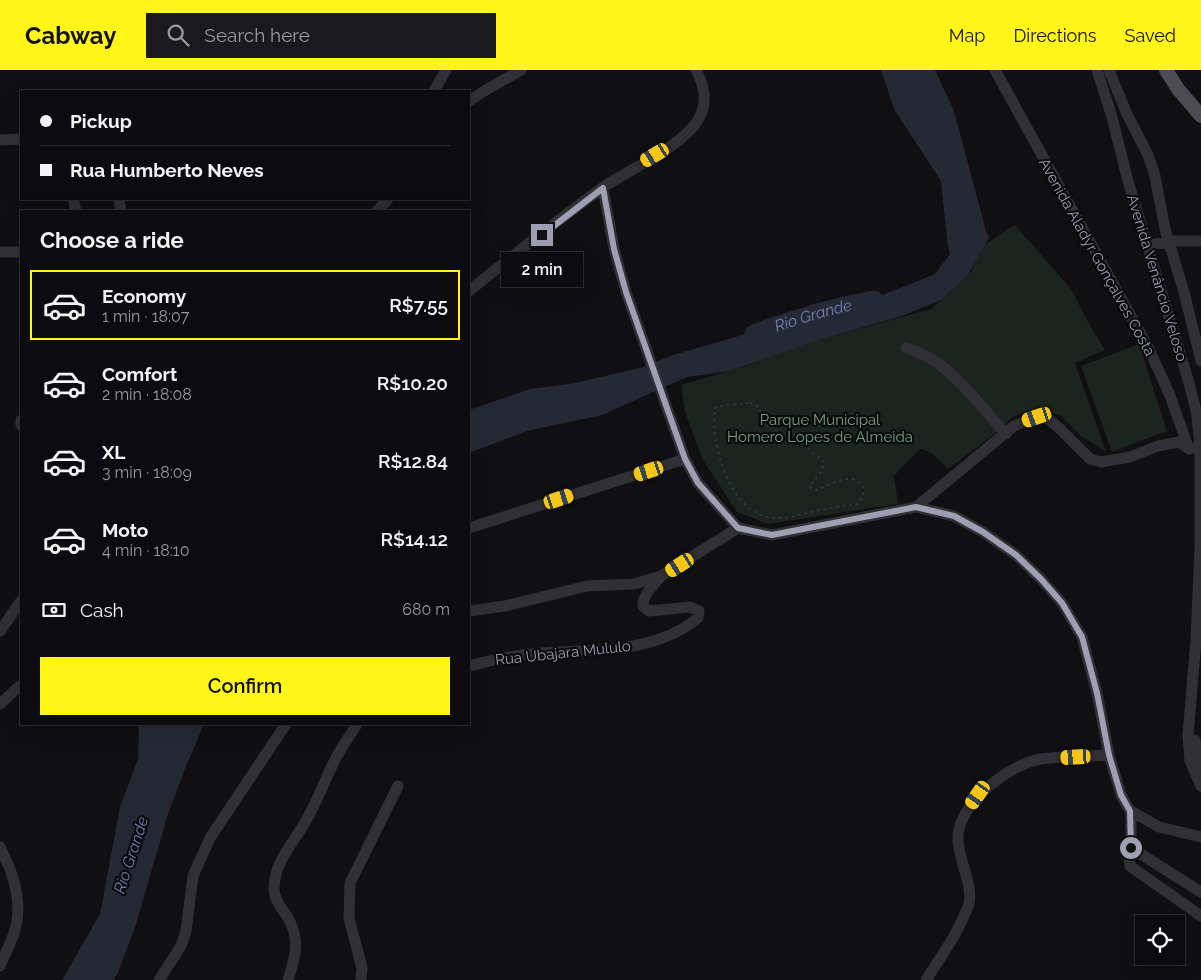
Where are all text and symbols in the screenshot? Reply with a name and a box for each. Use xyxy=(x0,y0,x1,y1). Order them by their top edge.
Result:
search box xyxy=(146,13,496,58)
text: Cabway xyxy=(25,21,116,50)
icon: search xyxy=(164,21,192,49)
text: Search here xyxy=(204,24,310,46)
text: Map xyxy=(949,25,985,46)
text: Directions xyxy=(1013,25,1097,46)
text: Saved xyxy=(1125,25,1176,46)
text: Pickup xyxy=(70,110,132,132)
car xyxy=(638,141,671,169)
street label: Avenida Aladyr Gonçalves Costa xyxy=(1035,155,1159,359)
text: Rua Humberto Neves xyxy=(70,159,264,181)
street label: Avenida Venâncio Veloso xyxy=(1123,192,1191,364)
route end xyxy=(531,224,553,246)
text: Choose a ride xyxy=(40,227,184,253)
callout: 2 min xyxy=(501,252,583,288)
text: 2 min xyxy=(522,260,563,279)
icon: car xyxy=(42,283,87,328)
text: Economy xyxy=(102,285,186,307)
text: R$7.55 xyxy=(389,294,448,316)
water label: Rio Grande xyxy=(772,295,854,335)
text: 1 min · 18:07 xyxy=(102,307,189,326)
icon: car xyxy=(42,361,87,406)
text: Comfort xyxy=(102,363,177,385)
text: R$10.20 xyxy=(377,372,448,394)
text: 2 min · 18:08 xyxy=(102,385,192,404)
car xyxy=(1020,405,1053,429)
park label: Parque Municipal Homero Lopes de Almeida xyxy=(727,411,913,446)
icon: car xyxy=(42,439,87,484)
text: XL xyxy=(102,441,125,463)
text: R$12.84 xyxy=(378,450,448,472)
car xyxy=(632,459,665,483)
text: 3 min · 18:09 xyxy=(102,463,192,482)
car xyxy=(542,487,575,511)
icon: car xyxy=(42,517,87,562)
text: Moto xyxy=(102,519,148,541)
text: R$14.12 xyxy=(380,528,448,550)
text: 4 min · 18:10 xyxy=(102,541,190,560)
car xyxy=(663,551,696,579)
icon: cash xyxy=(40,596,68,624)
text: Cash xyxy=(80,599,124,621)
text: 680 m xyxy=(402,600,450,619)
street label: Rua Ubajara Mululo xyxy=(494,637,632,669)
button: Confirm xyxy=(40,657,450,715)
car xyxy=(1060,749,1091,765)
car xyxy=(963,778,992,812)
water label: Rio Grande xyxy=(110,814,152,896)
route start xyxy=(1120,837,1142,859)
map controls xyxy=(1135,915,1185,965)
button: locate xyxy=(1135,915,1185,965)

